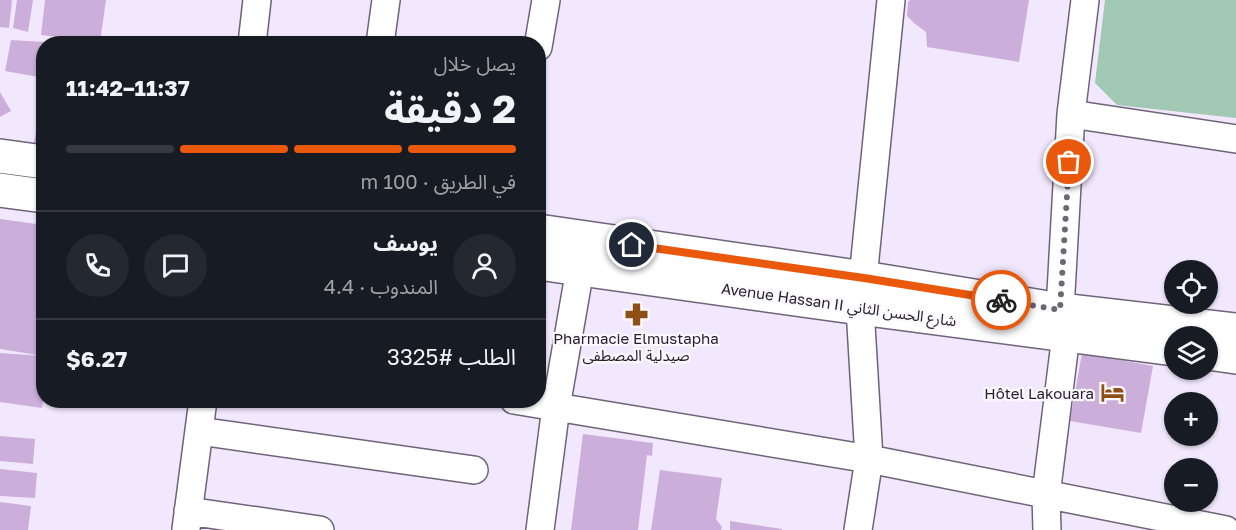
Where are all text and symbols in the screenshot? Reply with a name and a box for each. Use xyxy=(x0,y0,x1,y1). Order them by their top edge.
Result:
text: يصل خلال xyxy=(434,51,516,75)
text: 11:37–11:42 xyxy=(66,74,190,101)
text: 2 دقيقة xyxy=(384,85,516,132)
pin xyxy=(1043,136,1094,187)
icon: bag xyxy=(1052,145,1085,178)
text: في الطريق · 100 m xyxy=(361,169,516,193)
pin xyxy=(606,219,657,270)
icon: home xyxy=(615,228,648,261)
text: يوسف xyxy=(373,229,438,256)
button: phone xyxy=(66,234,129,297)
button: chat xyxy=(144,234,207,297)
button: person xyxy=(453,234,516,297)
map controls xyxy=(1164,260,1218,512)
button: locate xyxy=(1164,260,1218,314)
courier xyxy=(971,270,1031,330)
text: المندوب · 4.4 xyxy=(324,274,438,298)
street label: Avenue Hassan II شارع الحسن الثاني xyxy=(720,279,958,333)
icon: bike xyxy=(985,284,1018,317)
pharmacy icon: Pharmacie Elmustapha صيدلية المصطفى xyxy=(623,301,649,327)
button: layers xyxy=(1164,326,1218,380)
place label: Pharmacie Elmustapha صيدلية المصطفى xyxy=(553,329,719,365)
text: الطلب #3325 xyxy=(387,343,516,370)
text: $6.27 xyxy=(66,345,127,372)
hotel icon: Hôtel Lakouara xyxy=(1099,380,1125,406)
place label: Hôtel Lakouara xyxy=(984,384,1094,402)
button: + xyxy=(1164,392,1218,446)
button: − xyxy=(1164,458,1218,512)

